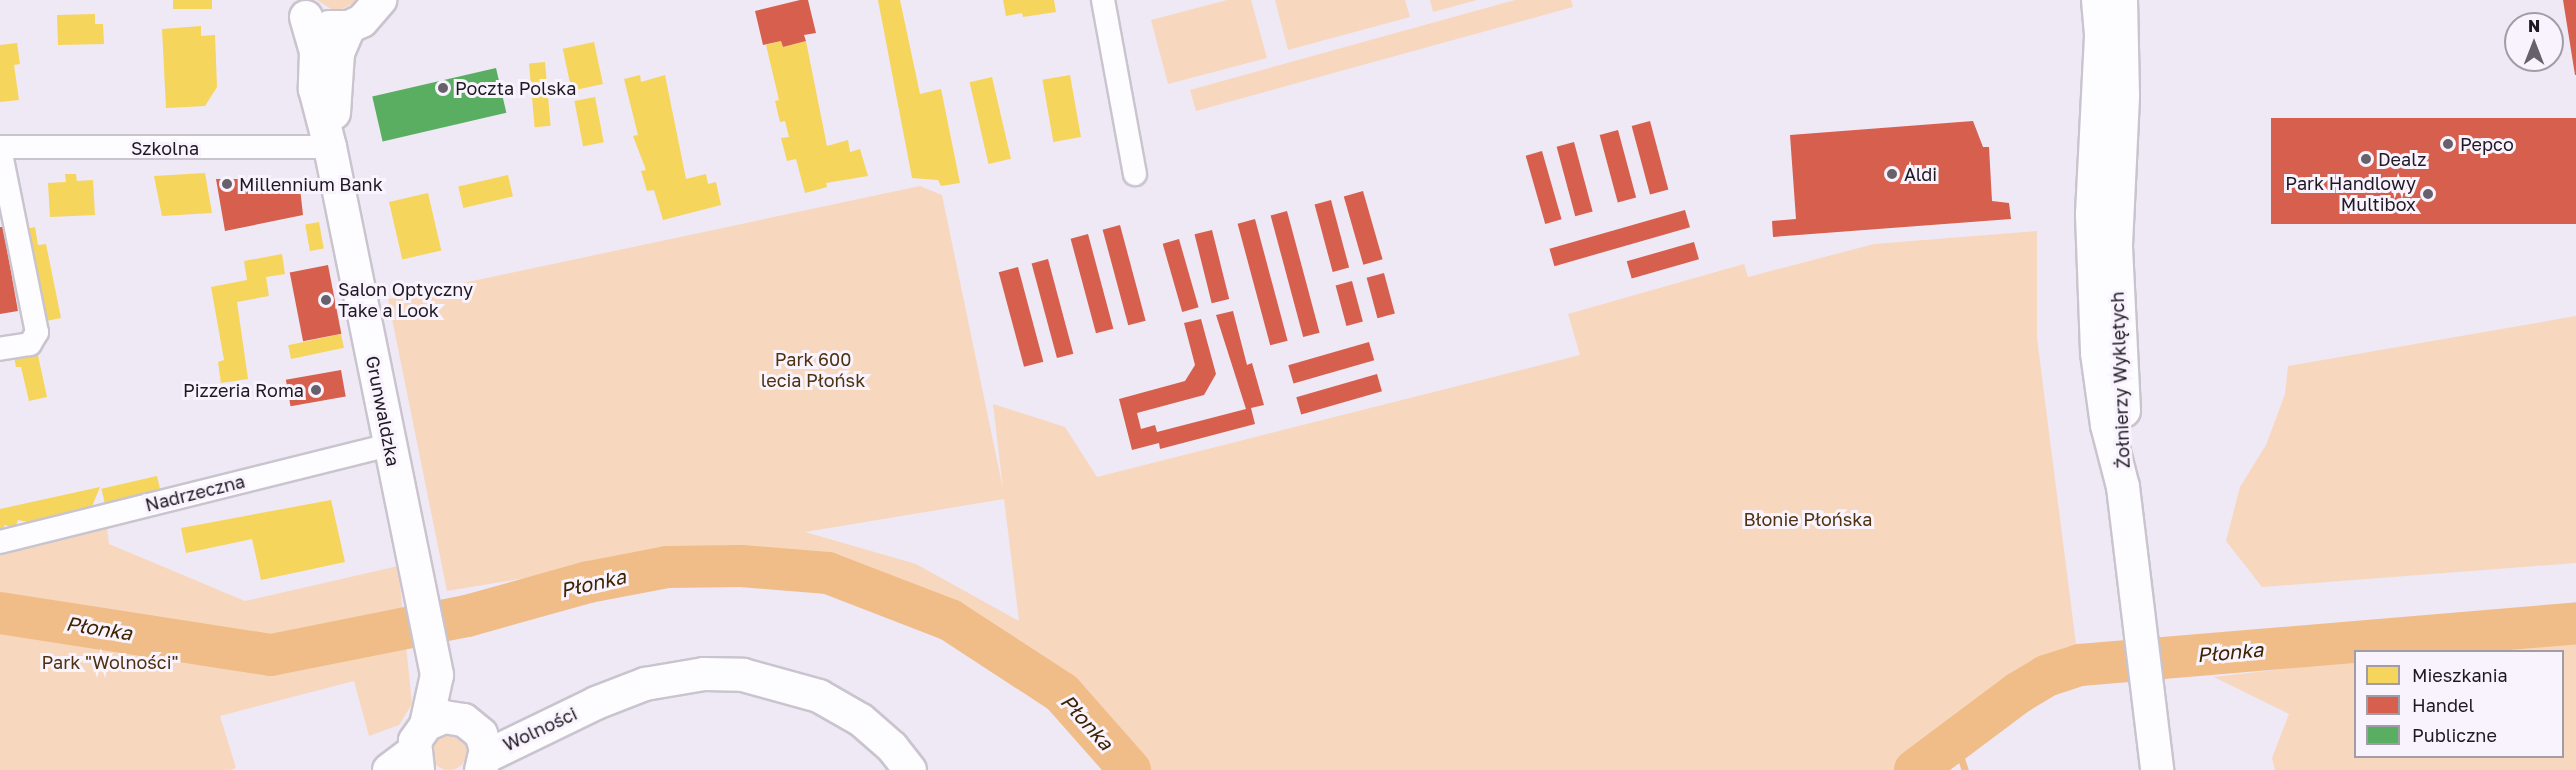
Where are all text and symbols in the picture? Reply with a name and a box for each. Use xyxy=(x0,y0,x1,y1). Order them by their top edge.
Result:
north arrow xyxy=(2504,12,2564,72)
text: N xyxy=(2528,16,2540,36)
place label: Poczta Polska xyxy=(455,77,576,99)
marker: Poczta Polska xyxy=(436,81,450,95)
place label: Pepco xyxy=(2460,133,2514,155)
street label: Szkolna xyxy=(131,137,199,159)
marker: Pepco xyxy=(2441,137,2455,151)
place label: Dealz xyxy=(2378,148,2426,170)
marker: Dealz xyxy=(2359,152,2373,166)
place label: Aldi xyxy=(1904,163,1937,185)
marker: Aldi xyxy=(1885,167,1899,181)
place label: Millennium Bank xyxy=(239,173,383,195)
place label: Park Handlowy Multibox xyxy=(2285,173,2416,216)
marker: Millennium Bank xyxy=(220,177,234,191)
marker: Park Handlowy Multibox xyxy=(2421,187,2435,201)
place label: Salon Optyczny Take a Look xyxy=(338,279,473,322)
street label: Żołnierzy Wyklętych xyxy=(2106,291,2134,469)
marker: Salon Optyczny Take a Look xyxy=(319,293,333,307)
park label: Park 600 lecia Płońsk xyxy=(761,349,865,392)
street label: Grunwaldzka xyxy=(362,354,404,468)
place label: Pizzeria Roma xyxy=(183,379,304,401)
marker: Pizzeria Roma xyxy=(309,383,323,397)
street label: Nadrzeczna xyxy=(143,470,247,516)
park label: Błonie Płońska xyxy=(1744,508,1872,530)
water label: Płonka xyxy=(558,564,628,602)
water label: Płonka xyxy=(64,611,134,645)
water label: Płonka xyxy=(2196,637,2264,667)
legend xyxy=(2354,650,2564,758)
park label: Park "Wolności" xyxy=(41,651,179,673)
text: Mieszkania xyxy=(2412,664,2508,686)
water label: Płonka xyxy=(1056,689,1118,755)
text: Handel xyxy=(2412,694,2474,716)
street label: Wolności xyxy=(500,702,580,756)
text: Publiczne xyxy=(2412,724,2497,746)

